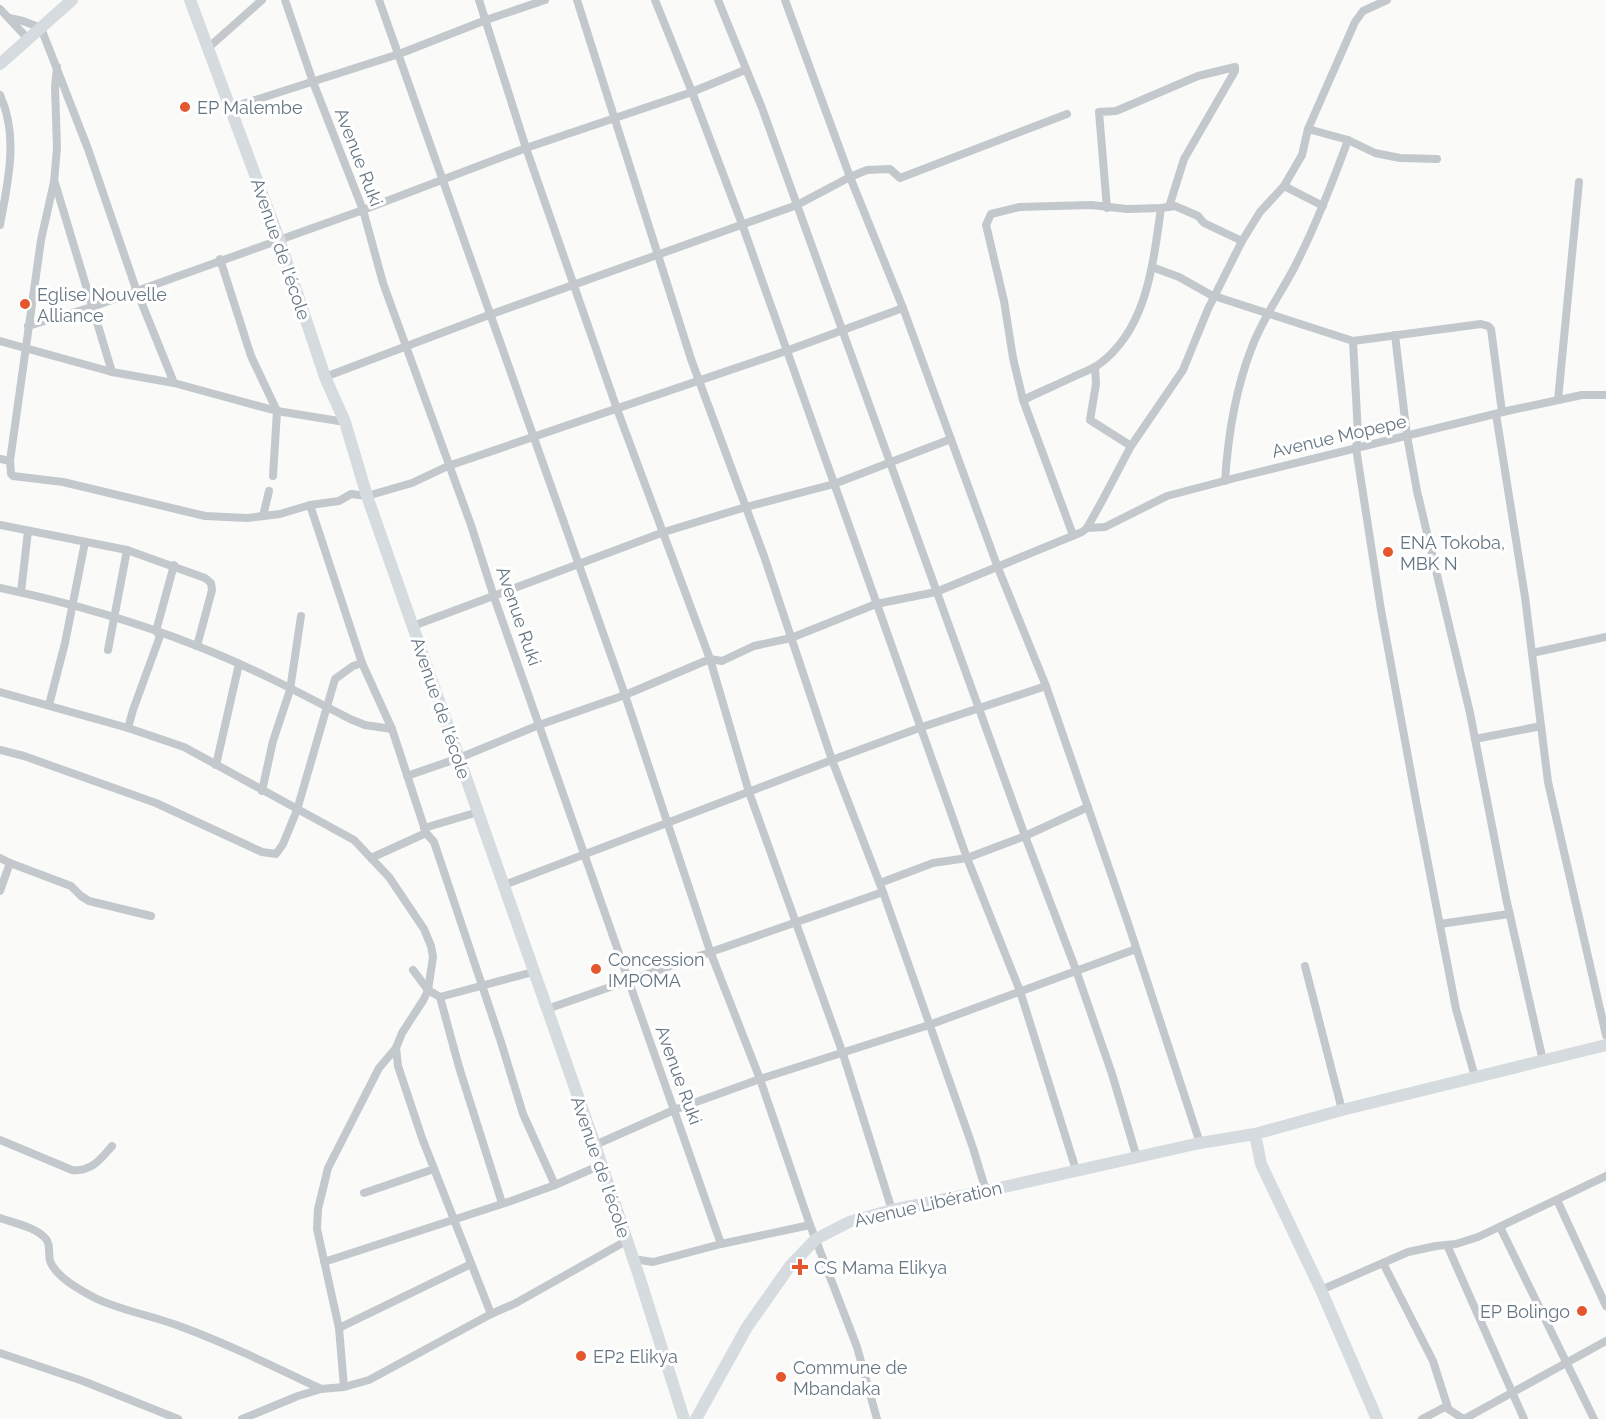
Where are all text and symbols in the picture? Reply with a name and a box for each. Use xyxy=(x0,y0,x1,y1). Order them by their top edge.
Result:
place label: EP Malembe xyxy=(197,97,303,118)
marker: EP Malembe xyxy=(178,100,192,114)
street label: Avenue Ruki xyxy=(331,105,387,209)
street label: Avenue de l'école xyxy=(247,176,315,323)
place label: Eglise Nouvelle Alliance xyxy=(37,284,167,326)
marker: Eglise Nouvelle Alliance xyxy=(18,297,32,311)
street label: Avenue Mopepe xyxy=(1270,410,1409,462)
place label: ENA Tokoba, MBK N xyxy=(1400,532,1505,574)
marker: ENA Tokoba, MBK N xyxy=(1381,545,1395,559)
street label: Avenue Ruki xyxy=(492,564,546,668)
street label: Avenue de l'école xyxy=(407,635,475,782)
place label: Concession IMPOMA xyxy=(608,949,704,991)
marker: Concession IMPOMA xyxy=(589,962,603,976)
street label: Avenue Ruki xyxy=(651,1023,707,1127)
street label: Avenue de l'école xyxy=(567,1094,635,1241)
street label: Avenue Libération xyxy=(852,1177,1004,1231)
place label: CS Mama Elikya xyxy=(814,1257,947,1278)
marker: CS Mama Elikya xyxy=(791,1258,809,1276)
place label: EP Bolingo xyxy=(1480,1301,1570,1322)
marker: EP Bolingo xyxy=(1575,1304,1589,1318)
place label: EP2 Elikya xyxy=(593,1346,678,1367)
marker: EP2 Elikya xyxy=(574,1349,588,1363)
place label: Commune de Mbandaka xyxy=(793,1357,908,1399)
marker: Commune de Mbandaka xyxy=(774,1370,788,1384)

